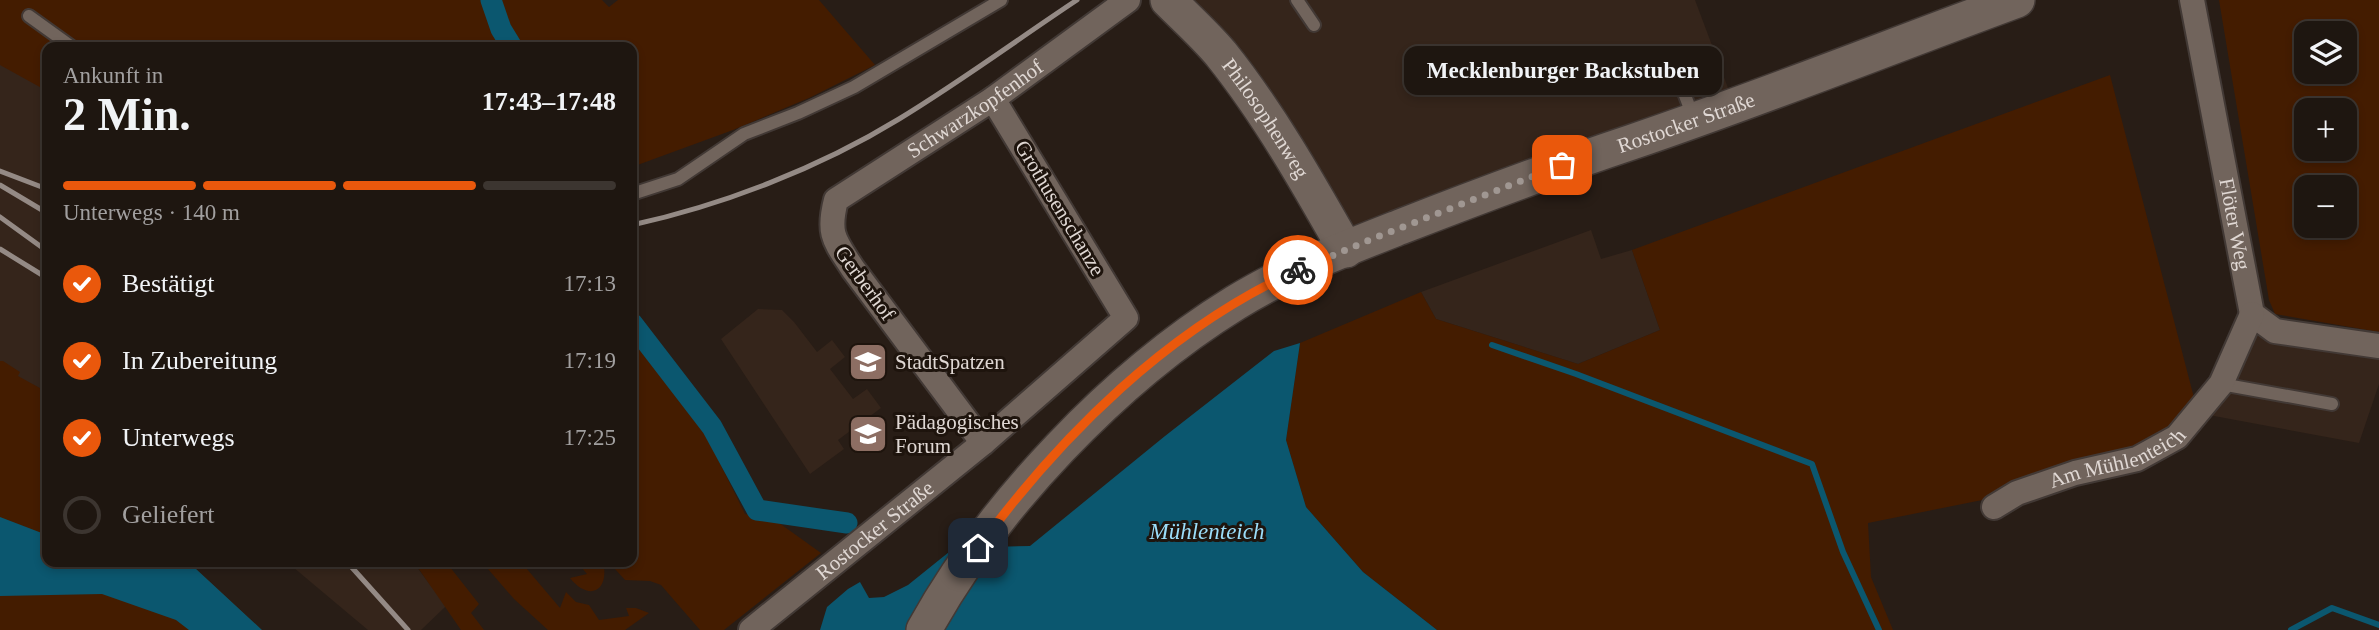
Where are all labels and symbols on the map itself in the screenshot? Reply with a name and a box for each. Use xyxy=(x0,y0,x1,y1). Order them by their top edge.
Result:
callout: Mecklenburger Backstuben xyxy=(1403,46,1721,95)
street label: Philosophenweg xyxy=(1217,54,1314,183)
street label: Schwarzkopfenhof xyxy=(903,55,1047,163)
street label: Rostocker Straße xyxy=(1614,87,1758,158)
pin xyxy=(1532,135,1592,195)
street label: Grothusenschanze xyxy=(1010,136,1110,280)
street label: Flöter Weg xyxy=(2214,176,2255,272)
courier xyxy=(1263,235,1333,305)
street label: Gerberhof xyxy=(830,241,900,325)
school or university icon: StadtSpatzen xyxy=(847,341,889,383)
place label: StadtSpatzen xyxy=(895,350,1005,374)
place label: Pädagogisches Forum xyxy=(895,410,1019,458)
school or university icon: Pädagogisches Forum xyxy=(847,413,889,455)
street label: Am Mühlenteich xyxy=(2046,424,2191,493)
street label: Rostocker Straße xyxy=(811,476,938,585)
pin xyxy=(948,518,1008,578)
water label: Mühlenteich xyxy=(1149,519,1264,544)

